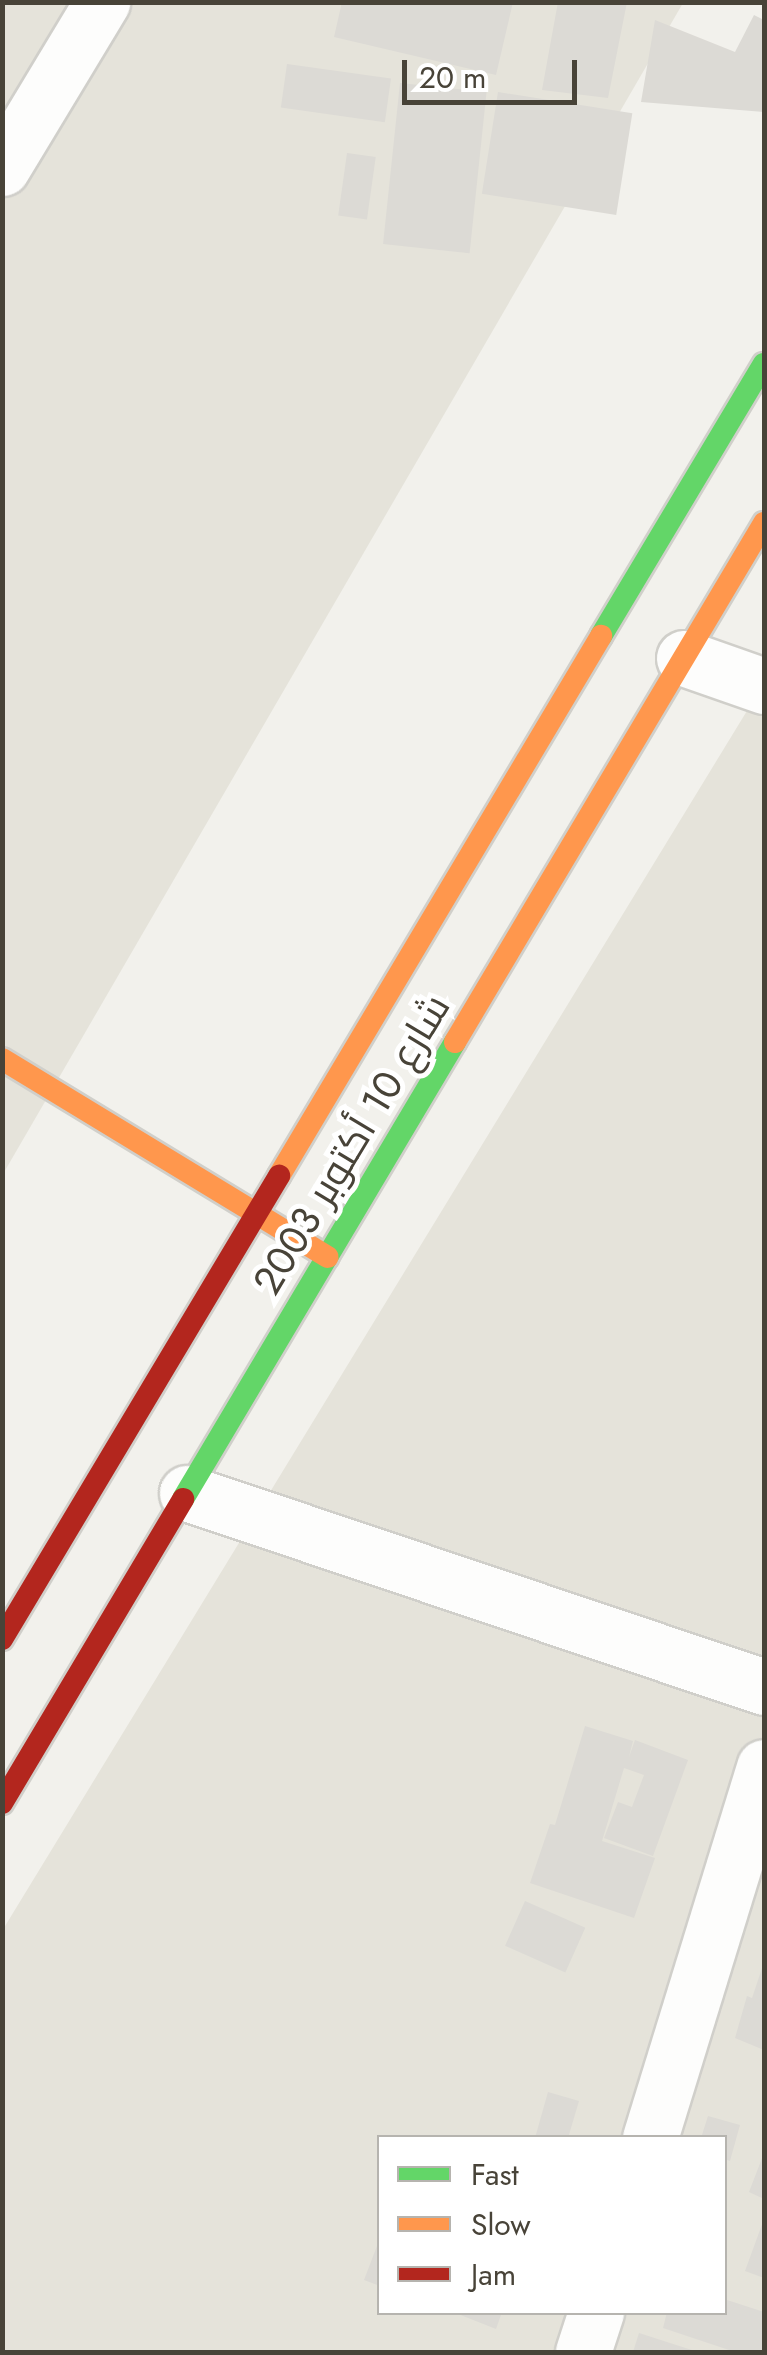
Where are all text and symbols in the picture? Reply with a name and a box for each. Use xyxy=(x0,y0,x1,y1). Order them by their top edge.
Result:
scale bar xyxy=(407,40,582,102)
text: 20 m xyxy=(419,56,486,99)
street label: شارع 10 أكتوبر 2003 xyxy=(243,985,459,1303)
legend xyxy=(377,2135,727,2315)
text: Fast xyxy=(471,2153,519,2196)
text: Slow xyxy=(471,2203,531,2246)
text: Jam xyxy=(471,2253,516,2296)

